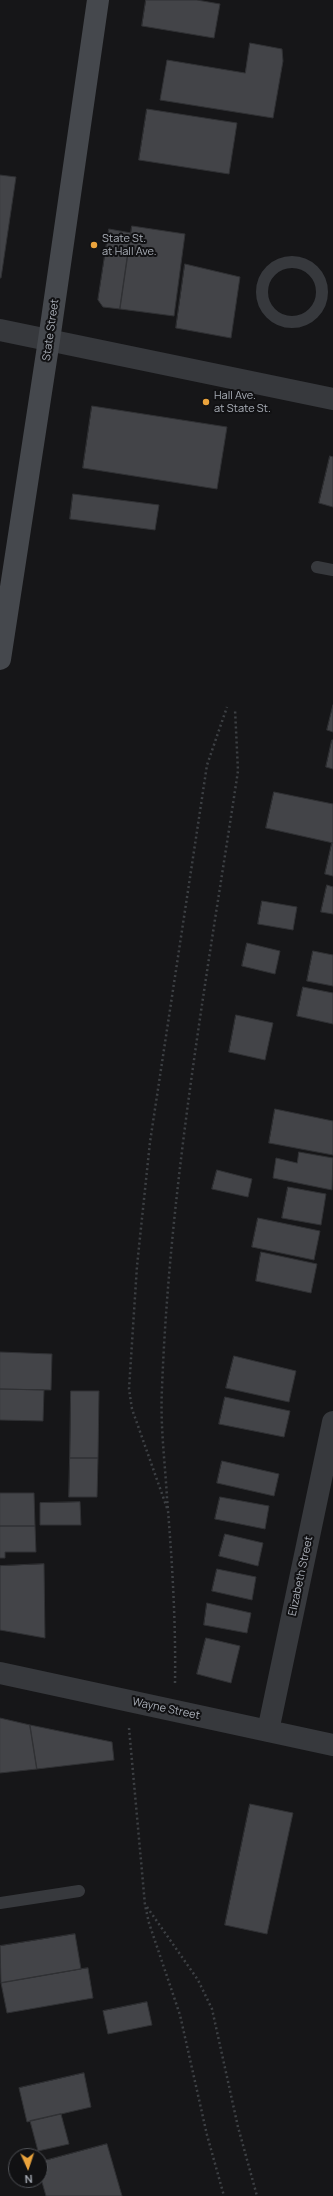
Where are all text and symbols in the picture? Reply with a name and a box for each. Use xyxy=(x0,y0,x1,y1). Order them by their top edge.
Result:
place label: State St. at Hall Ave. xyxy=(102,232,157,258)
marker: State St. at Hall Ave. xyxy=(89,240,99,250)
street label: State Street xyxy=(40,298,62,362)
place label: Hall Ave. at State St. xyxy=(214,389,271,415)
marker: Hall Ave. at State St. xyxy=(201,397,211,407)
street label: Elizabeth Street xyxy=(286,1535,316,1617)
street label: Wayne Street xyxy=(131,1695,201,1723)
north arrow xyxy=(8,2148,48,2188)
text: N xyxy=(24,2172,33,2187)

